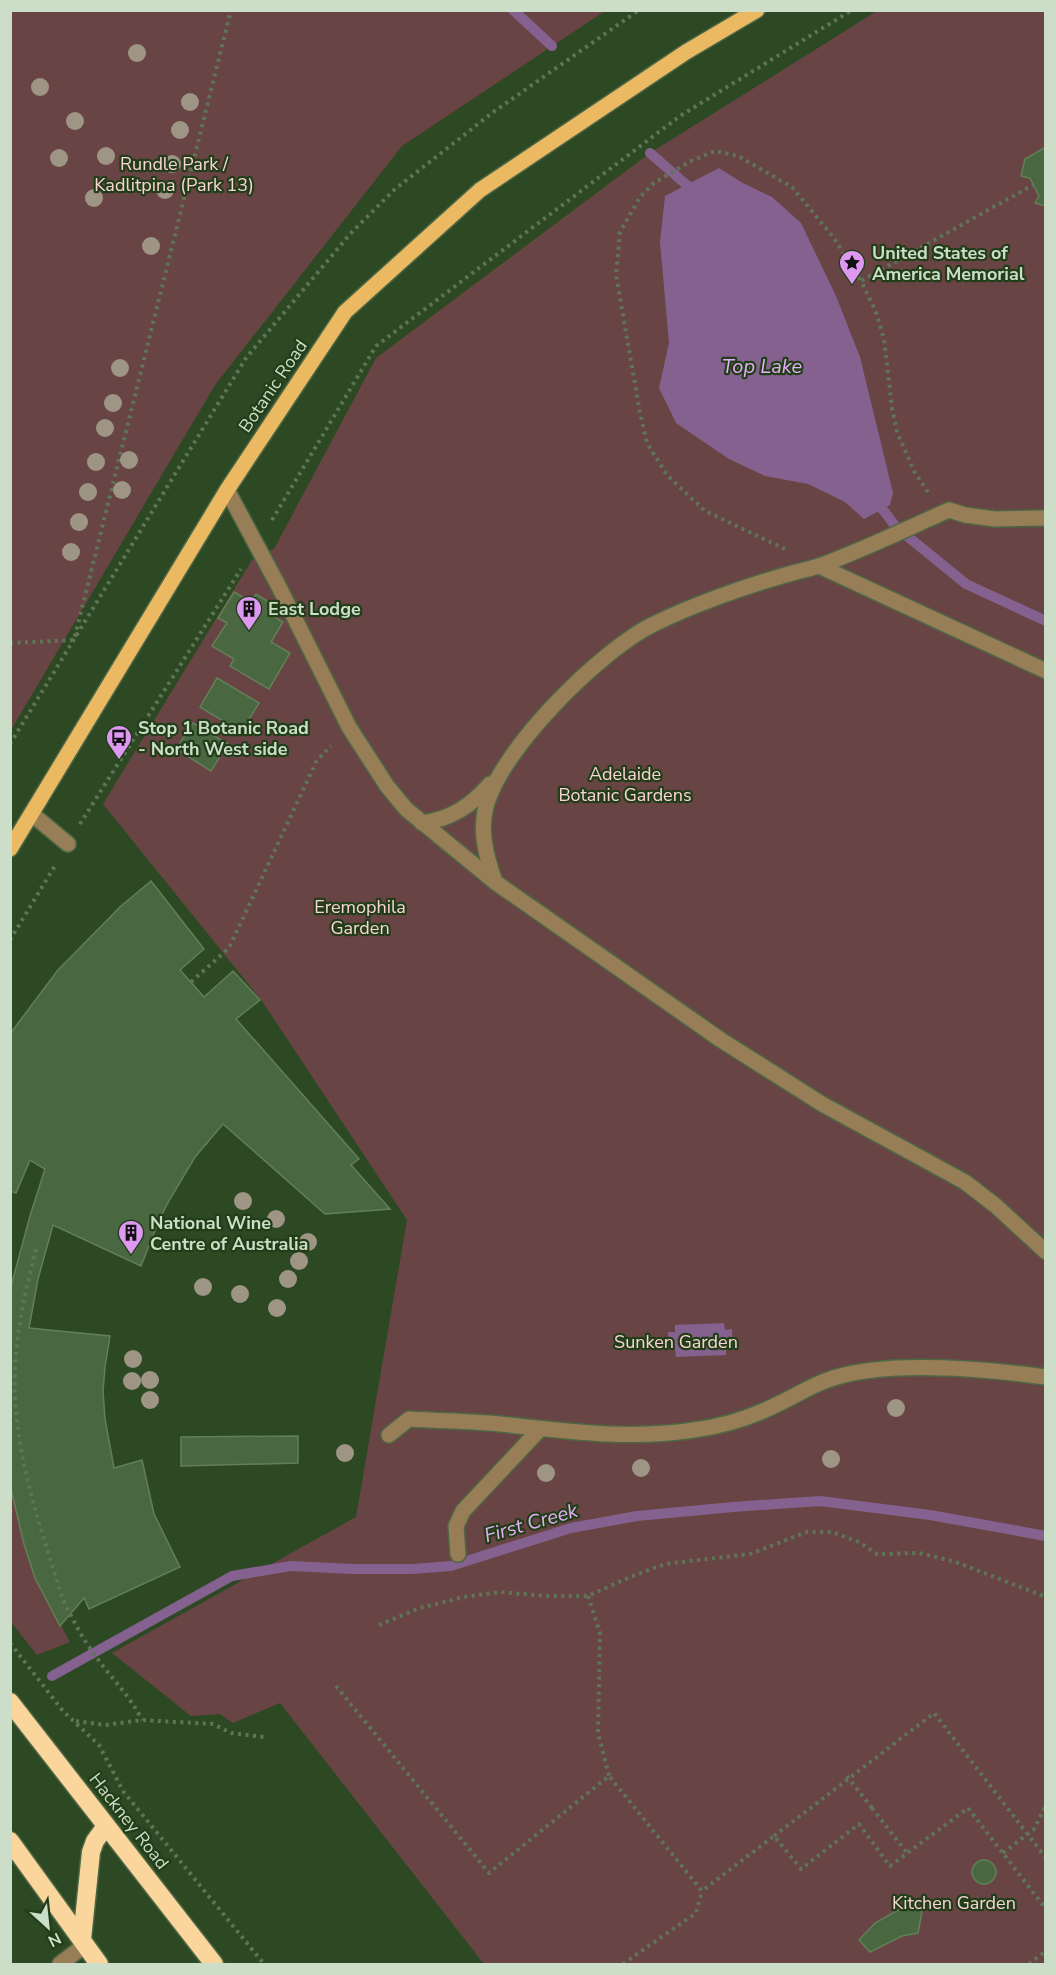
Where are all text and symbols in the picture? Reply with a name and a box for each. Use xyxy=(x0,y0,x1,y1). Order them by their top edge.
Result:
park label: Rundle Park / Kadlitpina (Park 13) xyxy=(94,152,254,197)
place label: United States of America Memorial xyxy=(872,241,1025,286)
place icon: United States of America Memorial xyxy=(837,248,867,286)
street label: Botanic Road xyxy=(233,335,313,437)
water label: Top Lake xyxy=(722,353,802,380)
building icon: East Lodge xyxy=(234,594,264,632)
place label: East Lodge xyxy=(268,597,361,621)
place label: Stop 1 Botanic Road - North West side xyxy=(138,716,309,761)
bus stop icon: Stop 1 Botanic Road - North West side xyxy=(104,723,134,761)
park label: Adelaide Botanic Gardens xyxy=(558,762,692,807)
park label: Eremophila Garden xyxy=(314,895,406,940)
place label: National Wine Centre of Australia xyxy=(150,1211,308,1256)
building icon: National Wine Centre of Australia xyxy=(116,1218,146,1256)
park label: Sunken Garden xyxy=(614,1330,738,1354)
water label: First Creek xyxy=(481,1497,582,1549)
street label: Hackney Road xyxy=(84,1768,174,1874)
park label: Kitchen Garden xyxy=(892,1891,1016,1915)
north arrow xyxy=(18,1897,78,1957)
text: N xyxy=(44,1927,65,1952)

